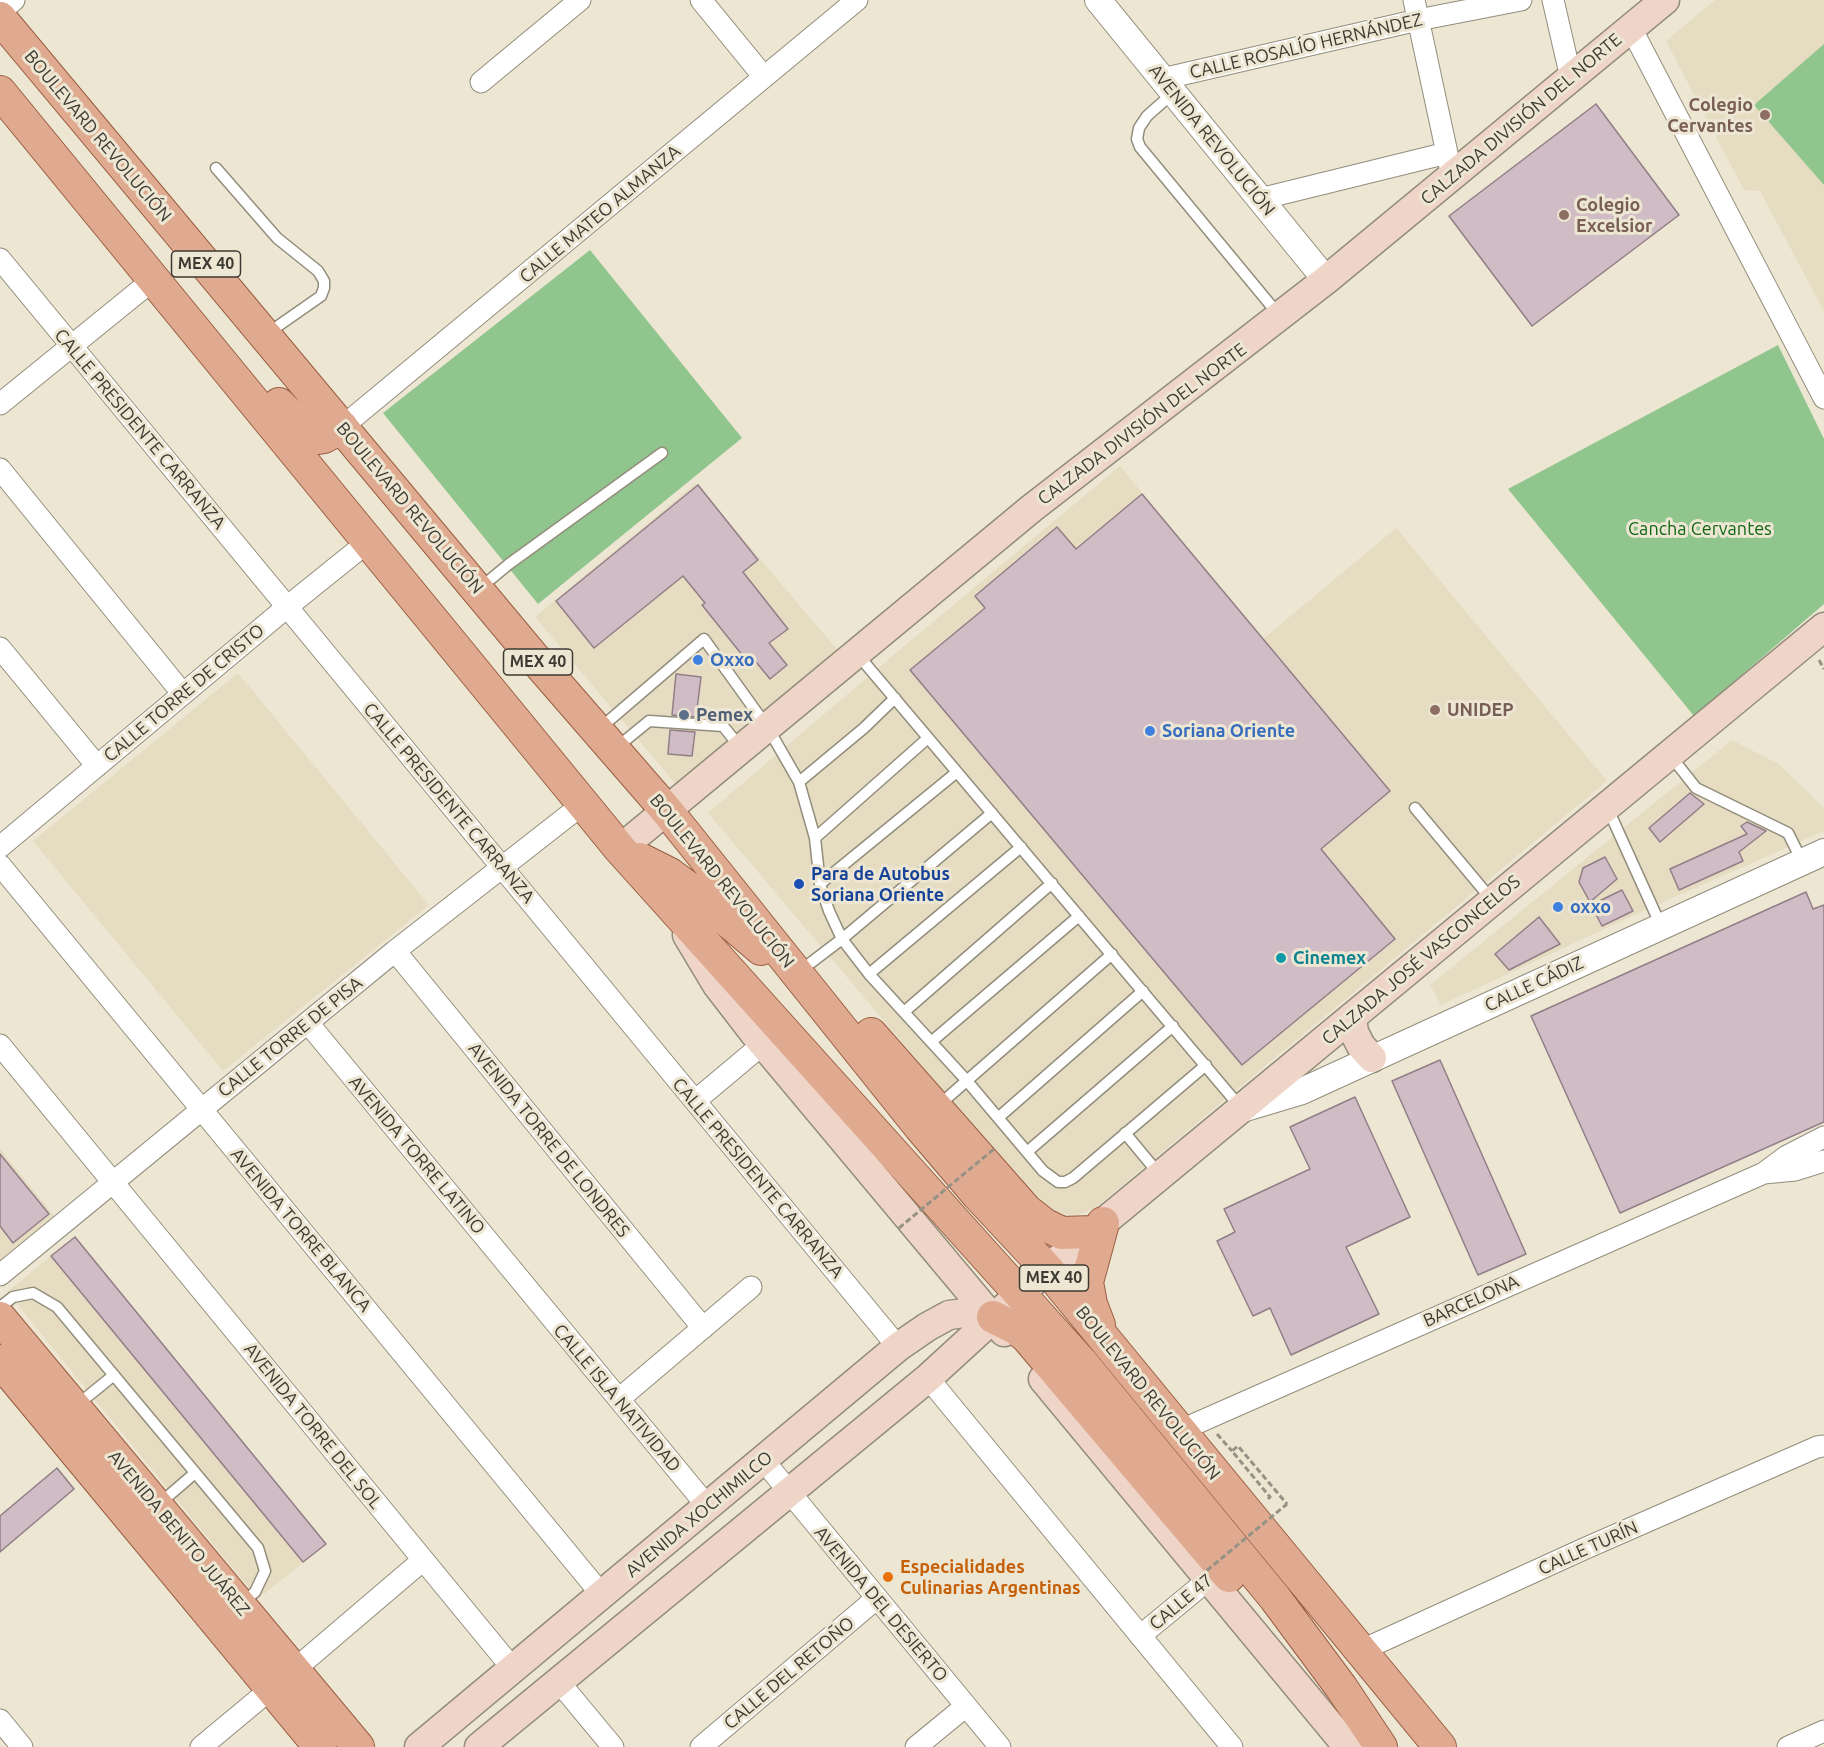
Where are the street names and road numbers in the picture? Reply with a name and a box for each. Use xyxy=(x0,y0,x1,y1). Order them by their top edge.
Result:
street label: CALLE ROSALÍO HERNÁNDEZ xyxy=(1188,9,1424,83)
street label: CALZADA DIVISIÓN DEL NORTE xyxy=(1416,29,1626,209)
street label: BOULEVARD REVOLUCIÓN xyxy=(20,46,176,226)
street label: AVENIDA REVOLUCIÓN xyxy=(1144,60,1280,220)
street label: CALLE MATEO ALMANZA xyxy=(515,140,685,288)
road number: MEX 40 xyxy=(172,251,240,277)
street label: CALLE PRESIDENTE CARRANZA xyxy=(50,325,230,533)
street label: CALZADA DIVISIÓN DEL NORTE xyxy=(1033,338,1251,510)
street label: BOULEVARD REVOLUCIÓN xyxy=(332,418,488,598)
street label: CALLE TORRE DE CRISTO xyxy=(99,620,269,766)
road number: MEX 40 xyxy=(504,649,572,675)
street label: CALLE PRESIDENTE CARRANZA xyxy=(359,699,539,907)
street label: BOULEVARD REVOLUCIÓN xyxy=(645,790,799,972)
street label: CALZADA JOSÉ VASCONCELOS xyxy=(1317,871,1525,1049)
street label: CALLE CÁDIZ xyxy=(1481,952,1587,1016)
street label: CALLE TORRE DE PISA xyxy=(213,972,367,1102)
street label: AVENIDA TORRE DE LONDRES xyxy=(464,1038,634,1242)
street label: AVENIDA TORRE LATINO xyxy=(344,1071,490,1239)
street label: CALLE PRESIDENTE CARRANZA xyxy=(668,1074,848,1282)
street label: AVENIDA TORRE BLANCA xyxy=(226,1144,376,1316)
road number: MEX 40 xyxy=(1020,1265,1088,1291)
street label: BARCELONA xyxy=(1420,1270,1522,1332)
street label: BOULEVARD REVOLUCIÓN xyxy=(1071,1302,1225,1484)
street label: CALLE ISLA NATIVIDAD xyxy=(549,1320,685,1476)
street label: AVENIDA TORRE DEL SOL xyxy=(239,1339,387,1513)
street label: AVENIDA BENITO JUÁREZ xyxy=(103,1446,255,1620)
street label: AVENIDA XOCHIMILCO xyxy=(621,1446,777,1582)
street label: CALLE TURÍN xyxy=(1535,1516,1641,1580)
street label: AVENIDA DEL DESIERTO xyxy=(810,1522,952,1686)
street label: CALLE 47 xyxy=(1145,1569,1217,1635)
street label: CALLE DEL RETOÑO xyxy=(719,1612,859,1734)

